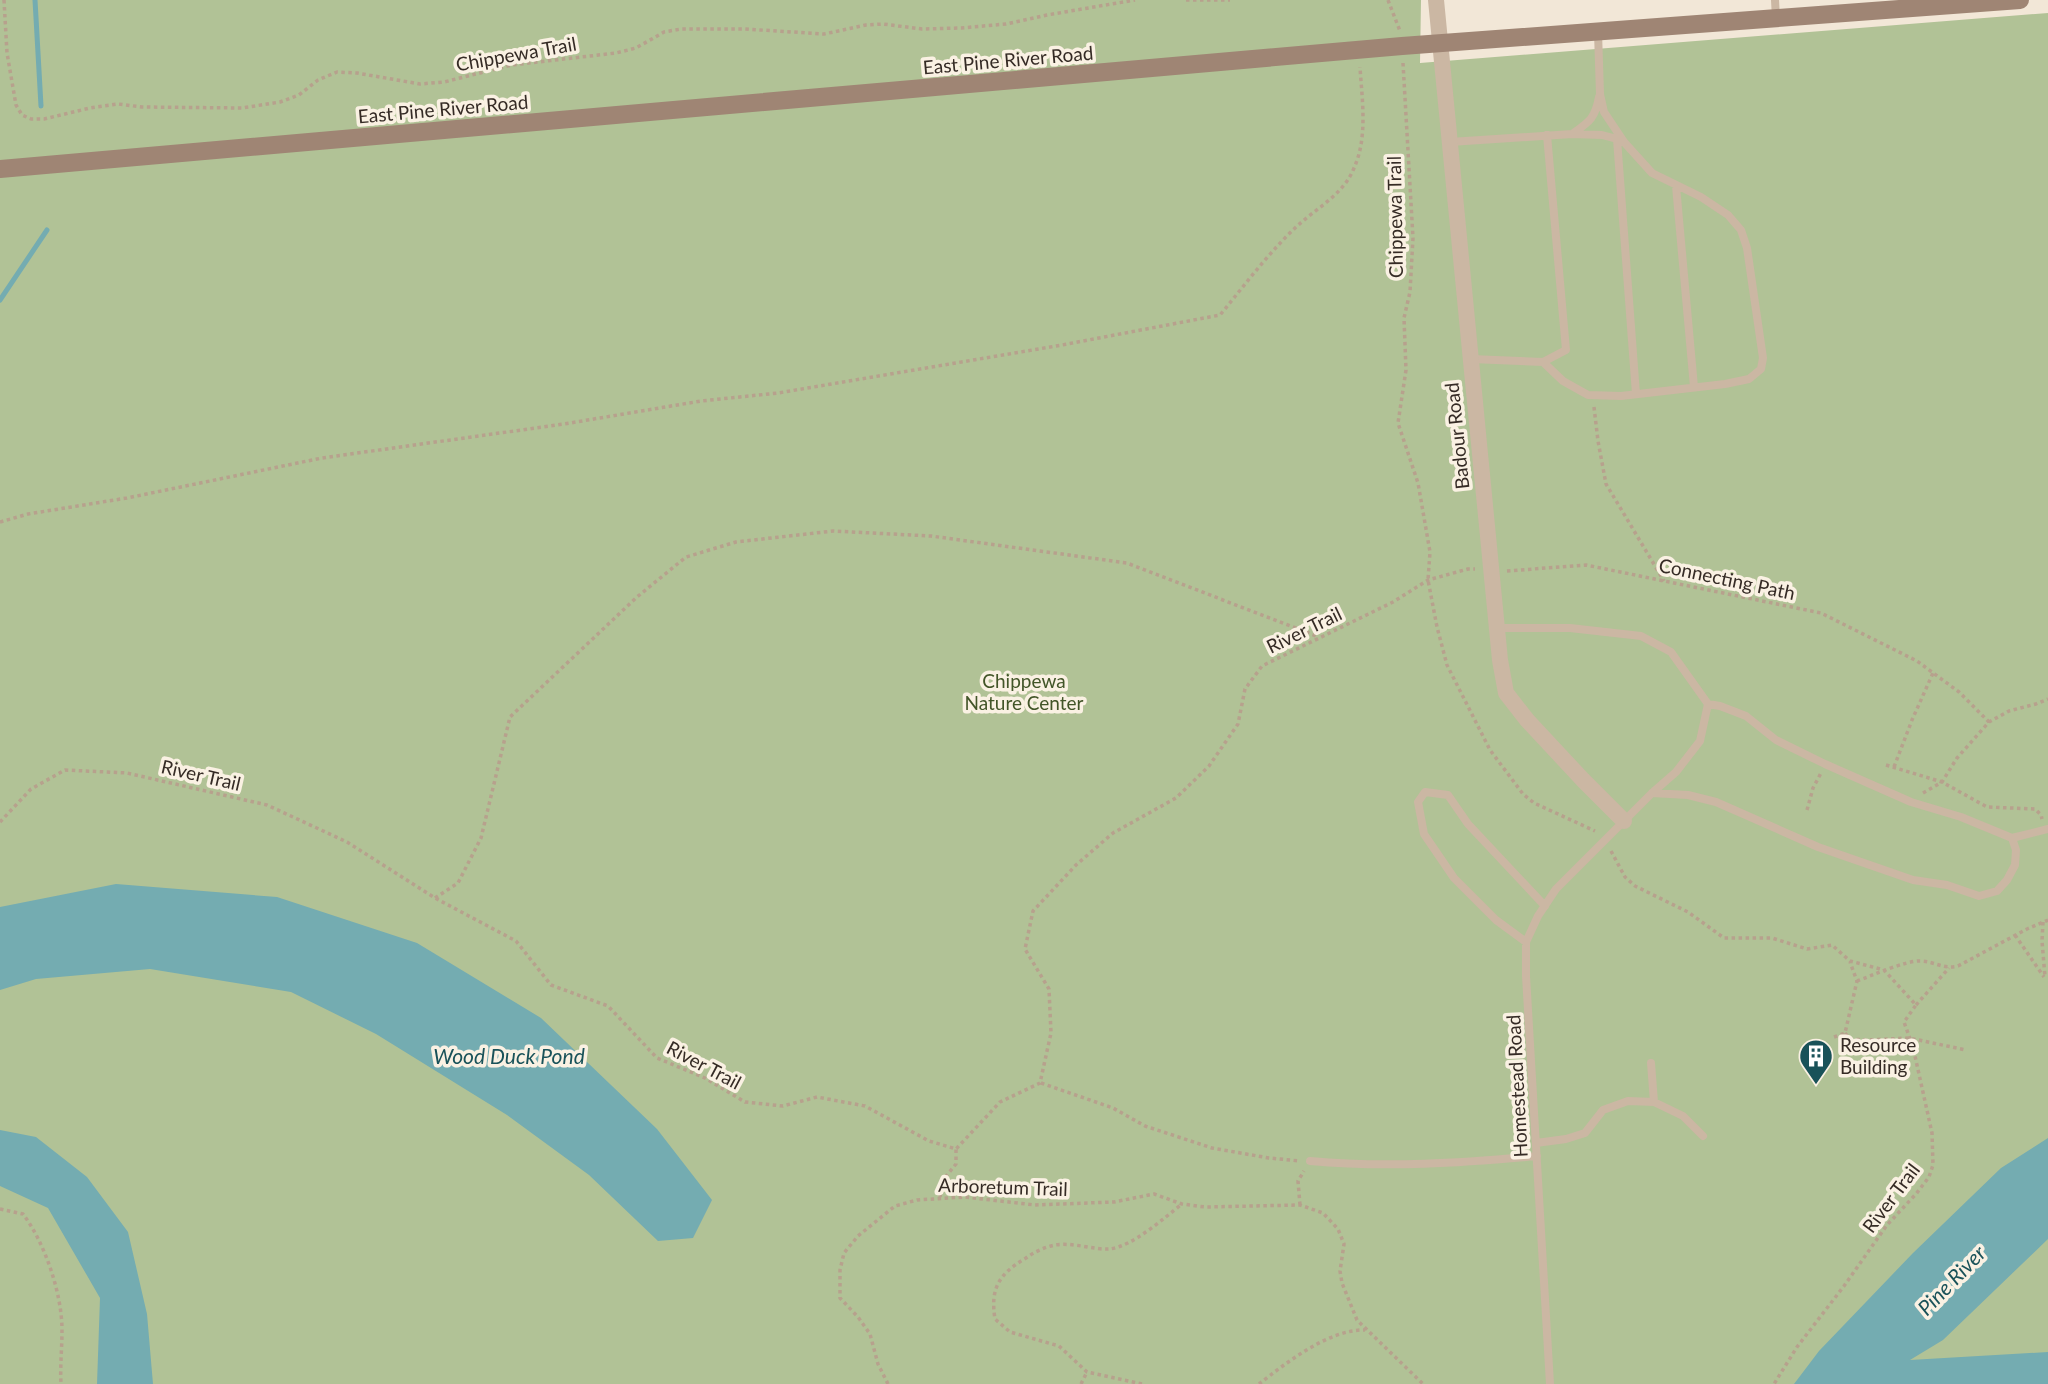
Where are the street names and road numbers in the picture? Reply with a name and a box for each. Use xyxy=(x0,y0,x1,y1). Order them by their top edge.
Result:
street label: Chippewa Trail xyxy=(454,32,578,75)
street label: East Pine River Road xyxy=(922,41,1094,78)
street label: East Pine River Road xyxy=(357,90,529,127)
street label: Chippewa Trail xyxy=(1382,156,1407,278)
street label: Badour Road xyxy=(1439,382,1474,491)
street label: Connecting Path xyxy=(1657,553,1797,604)
street label: River Trail xyxy=(1262,601,1345,658)
street label: River Trail xyxy=(159,754,243,795)
street label: Homestead Road xyxy=(1501,1014,1532,1158)
street label: River Trail xyxy=(663,1035,745,1094)
street label: River Trail xyxy=(1857,1158,1924,1237)
street label: Arboretum Trail xyxy=(938,1173,1068,1200)

